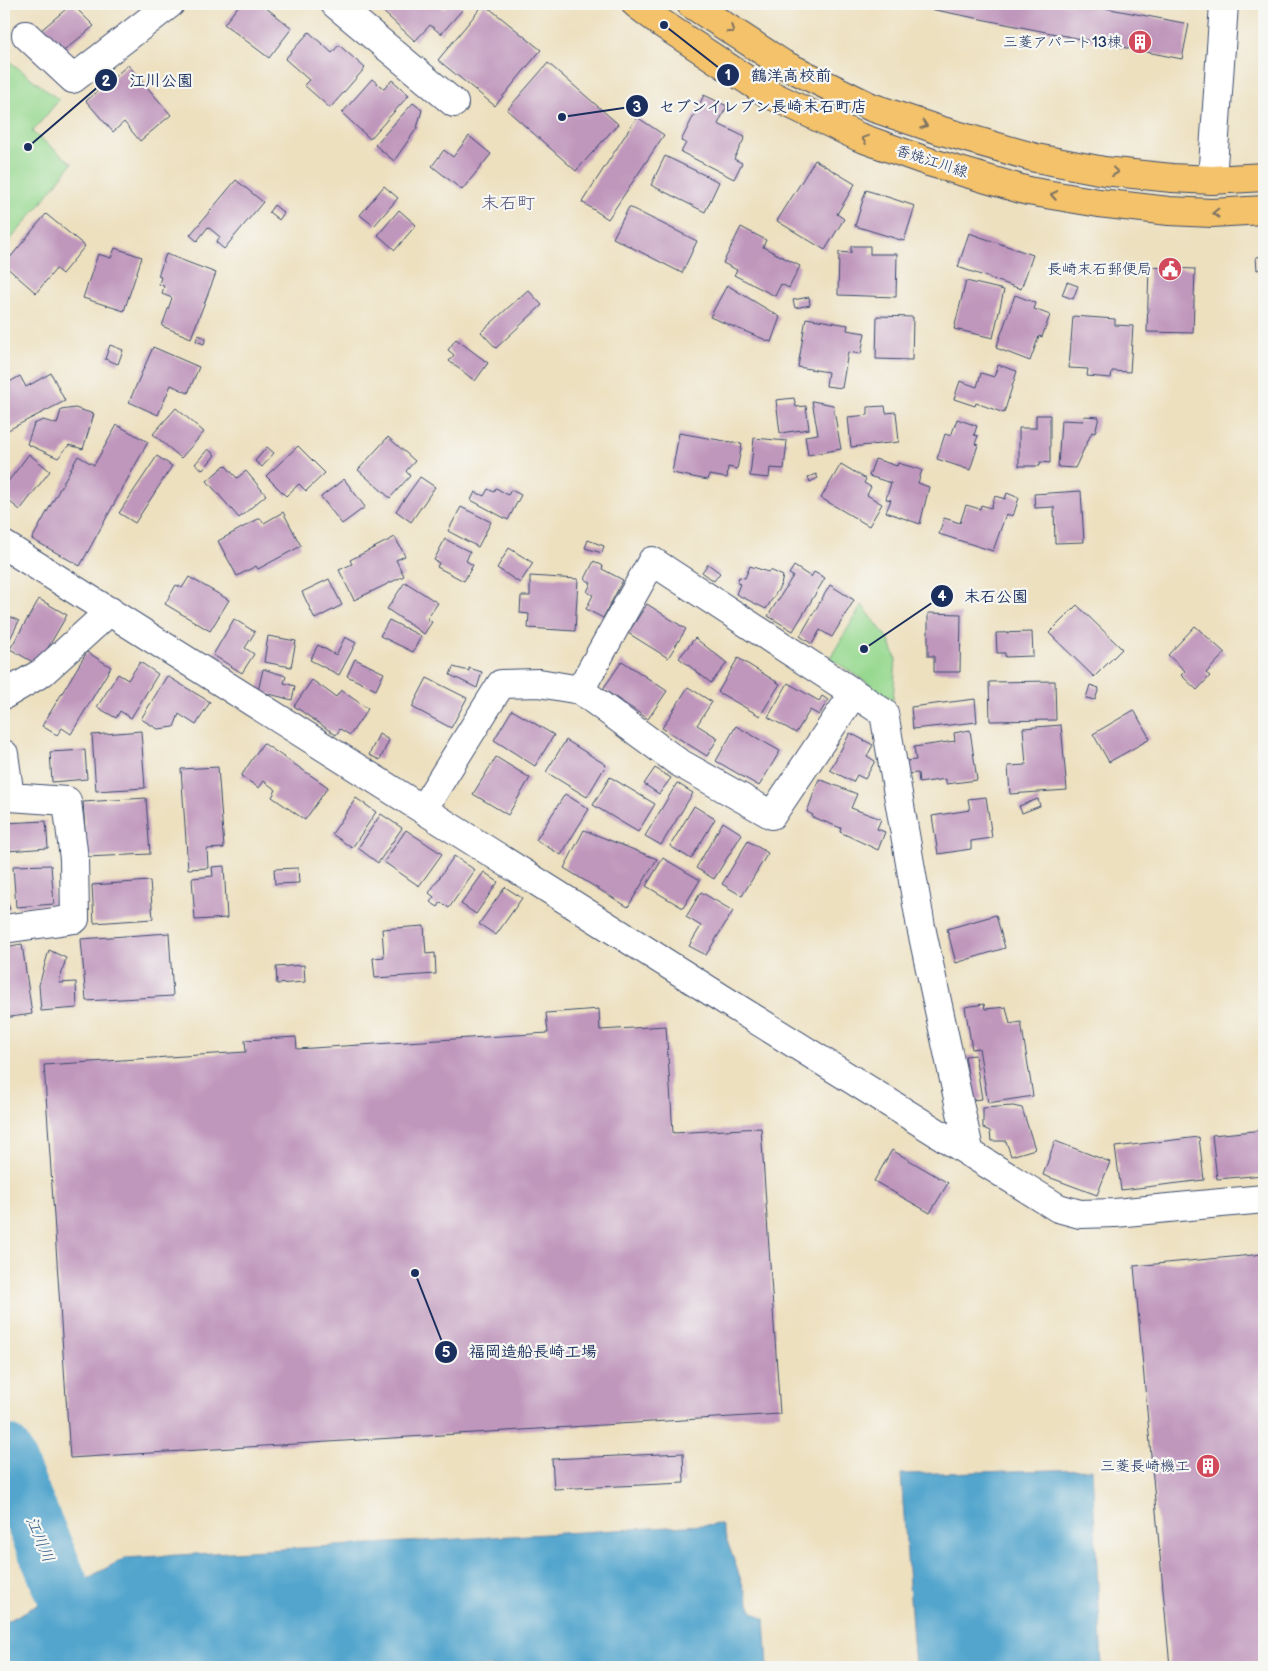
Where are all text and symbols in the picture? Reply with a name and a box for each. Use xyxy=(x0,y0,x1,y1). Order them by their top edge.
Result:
one-way arrow xyxy=(726,24,735,34)
building icon: 三菱アパート13棟 xyxy=(1127,29,1153,55)
place label: 三菱アパート13棟 xyxy=(1003,33,1122,52)
callout: 鶴洋高校前 xyxy=(716,59,841,90)
callout: 江川公園 xyxy=(94,65,203,96)
text: 1 xyxy=(725,66,731,85)
text: 鶴洋高校前 xyxy=(751,67,831,86)
text: 2 xyxy=(102,72,111,91)
text: 江川公園 xyxy=(129,72,193,91)
callout: セブンイレブン長崎末石町店 xyxy=(624,91,877,122)
text: 3 xyxy=(633,98,642,117)
text: セブンイレブン長崎末石町店 xyxy=(659,98,867,117)
one-way arrow xyxy=(919,119,927,129)
one-way arrow xyxy=(861,135,870,145)
street label: 香焼江川線 xyxy=(893,141,970,182)
one-way arrow xyxy=(1111,166,1119,177)
one-way arrow xyxy=(1050,191,1059,201)
district label: 末石町 xyxy=(481,193,535,214)
one-way arrow xyxy=(1211,207,1219,218)
public building icon: 長崎末石郵便局 xyxy=(1157,256,1183,282)
place label: 長崎末石郵便局 xyxy=(1047,260,1152,279)
callout: 末石公園 xyxy=(929,581,1038,612)
text: 4 xyxy=(938,587,947,606)
text: 末石公園 xyxy=(964,588,1028,607)
callout: 福岡造船長崎工場 xyxy=(434,1336,607,1367)
text: 5 xyxy=(442,1343,451,1362)
text: 福岡造船長崎工場 xyxy=(469,1343,597,1362)
building icon: 三菱長崎機工 xyxy=(1195,1453,1221,1479)
place label: 三菱長崎機工 xyxy=(1100,1457,1190,1476)
water label: 江川川 xyxy=(21,1514,58,1565)

